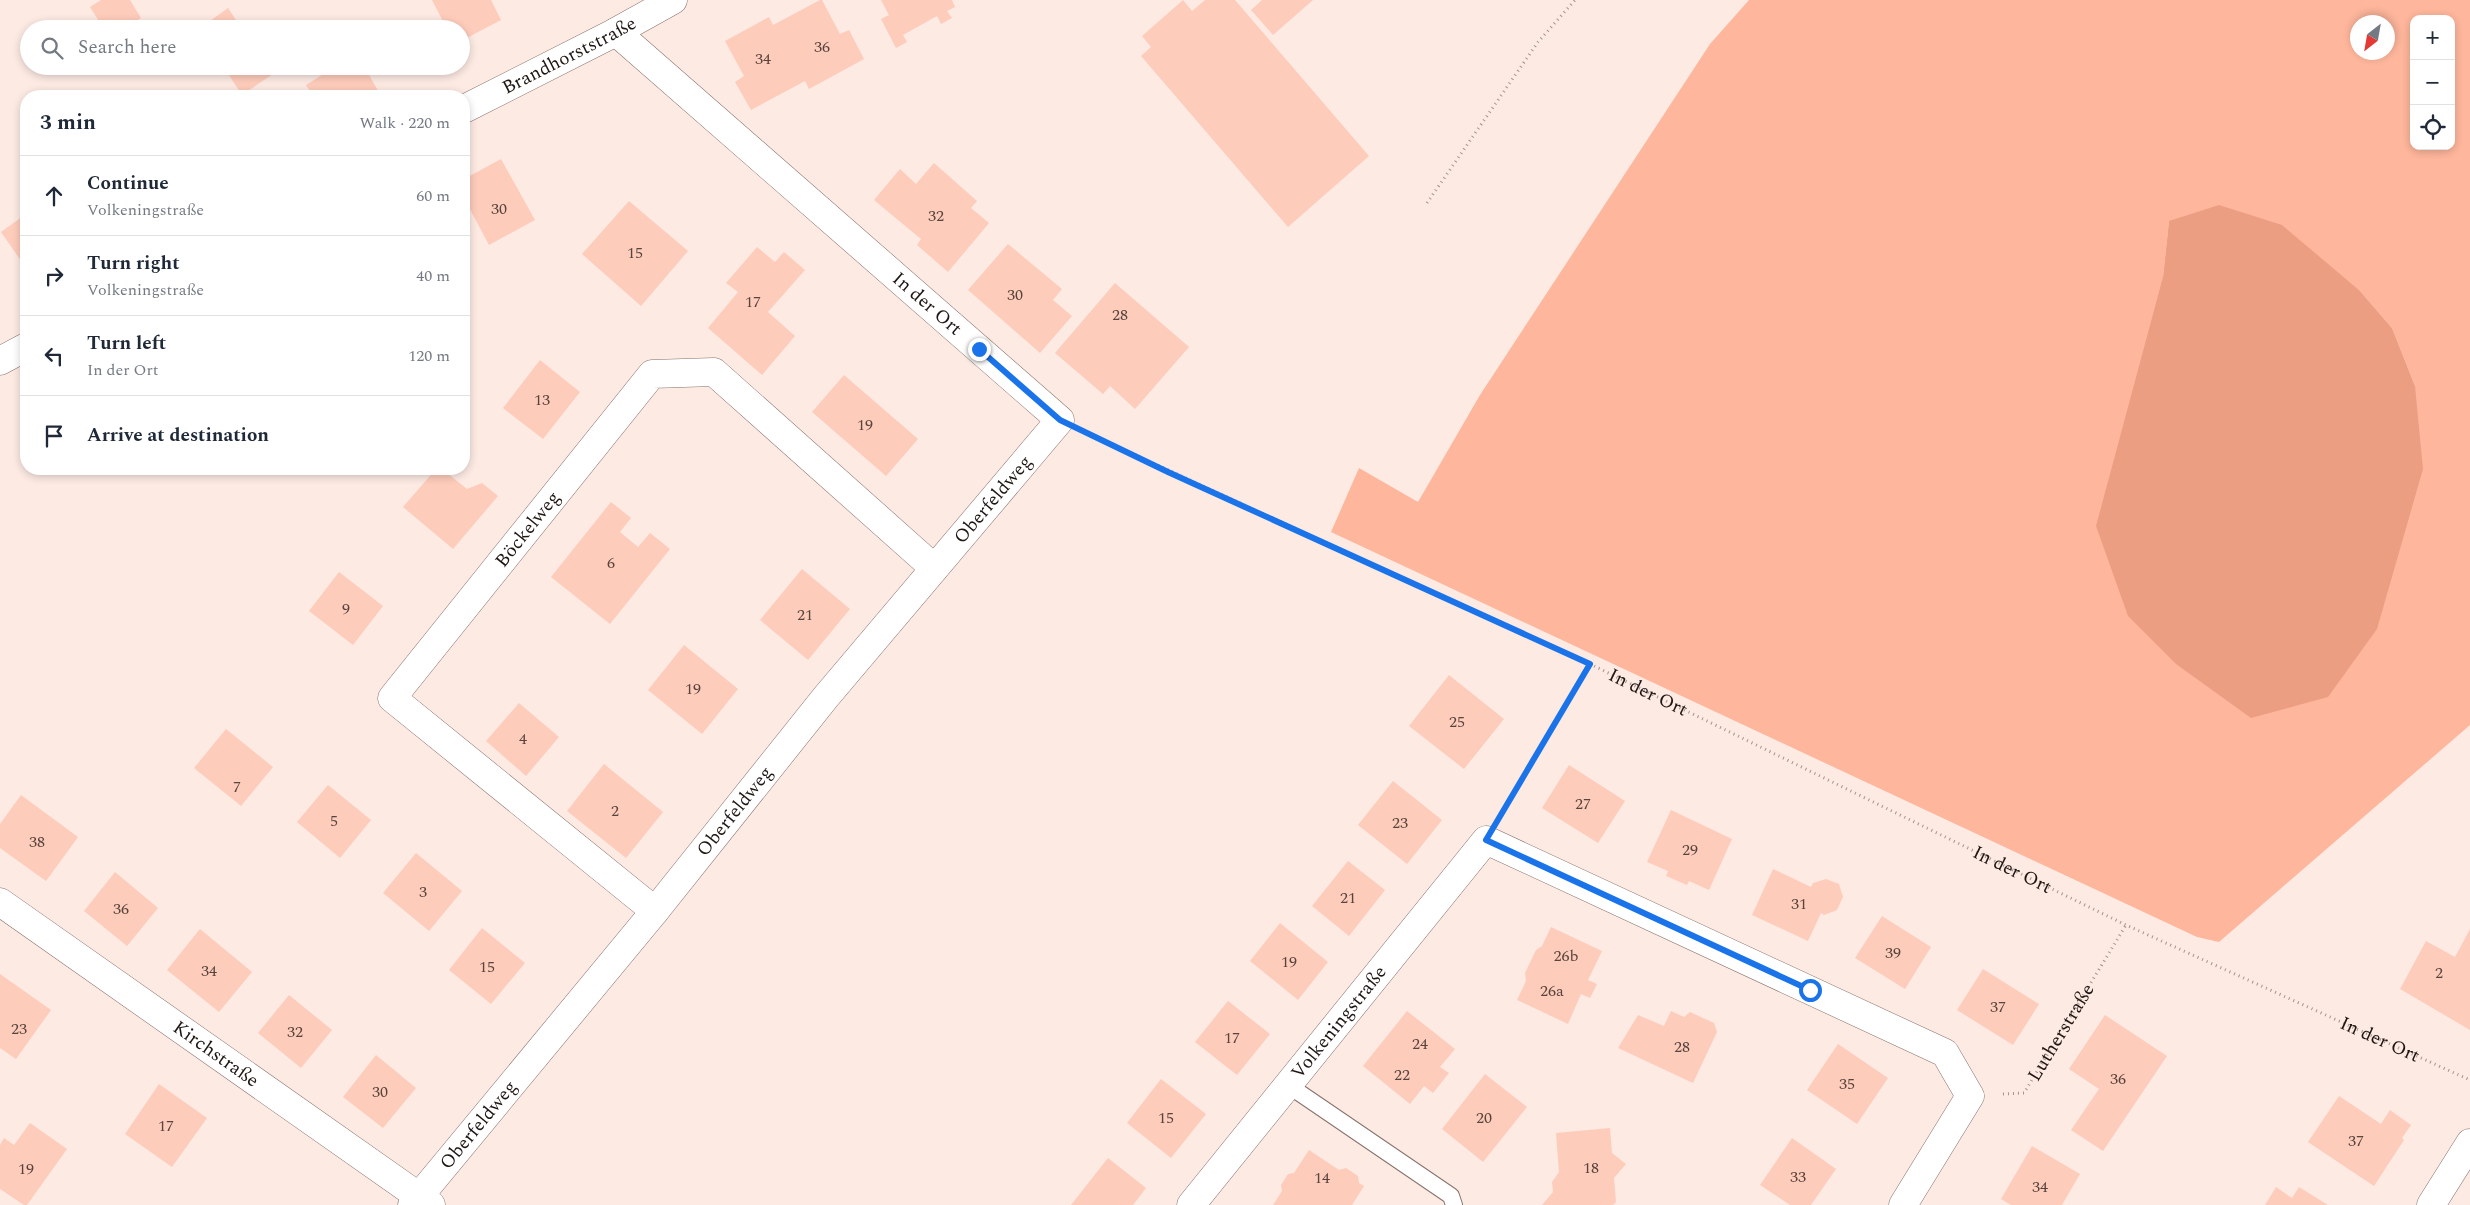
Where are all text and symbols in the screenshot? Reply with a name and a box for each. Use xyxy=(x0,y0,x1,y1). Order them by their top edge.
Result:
street label: Brandhorststraße xyxy=(497,9,642,102)
north arrow xyxy=(2350,15,2395,60)
map controls xyxy=(2410,15,2455,150)
button: + xyxy=(2410,15,2455,60)
search box xyxy=(20,20,470,75)
text: Search here xyxy=(78,33,177,62)
icon: search xyxy=(38,34,66,62)
house number: 36 xyxy=(814,35,830,59)
house number: 34 xyxy=(755,47,771,71)
button: − xyxy=(2410,60,2455,105)
button: locate xyxy=(2410,105,2455,150)
text: 3 min xyxy=(40,107,96,139)
text: Walk · 220 m xyxy=(359,111,450,135)
text: Continue xyxy=(87,169,169,198)
icon: ahead xyxy=(40,182,68,210)
text: 60 m xyxy=(416,184,450,208)
house number: 30 xyxy=(491,197,507,221)
text: Volkeningstraße xyxy=(87,198,204,222)
house number: 32 xyxy=(928,204,944,228)
house number: 15 xyxy=(627,241,643,265)
text: Turn right xyxy=(87,249,180,278)
icon: right xyxy=(40,262,68,290)
text: 40 m xyxy=(416,264,450,288)
street label: In der Ort xyxy=(885,265,969,343)
text: Volkeningstraße xyxy=(87,278,204,302)
house number: 30 xyxy=(1007,283,1023,307)
house number: 17 xyxy=(745,290,761,314)
house number: 28 xyxy=(1112,303,1128,327)
text: Turn left xyxy=(87,329,166,358)
route end xyxy=(968,338,991,361)
icon: left xyxy=(40,342,68,370)
text: 120 m xyxy=(408,344,450,368)
text: In der Ort xyxy=(87,358,159,382)
house number: 13 xyxy=(534,388,550,412)
house number: 19 xyxy=(857,413,873,437)
text: Arrive at destination xyxy=(87,421,269,450)
icon: arrive xyxy=(40,422,68,450)
street label: Oberfeldweg xyxy=(947,448,1039,550)
street label: Böckelweg xyxy=(488,484,567,574)
house number: 6 xyxy=(607,551,615,575)
house number: 9 xyxy=(342,597,350,621)
house number: 21 xyxy=(797,603,813,627)
street label: In der Ort xyxy=(1604,661,1693,724)
house number: 19 xyxy=(685,677,701,701)
house number: 25 xyxy=(1449,710,1465,734)
house number: 4 xyxy=(519,727,527,751)
street label: Oberfeldweg xyxy=(689,760,780,863)
house number: 7 xyxy=(233,775,241,799)
house number: 27 xyxy=(1575,792,1591,816)
house number: 2 xyxy=(611,799,619,823)
house number: 5 xyxy=(330,809,338,833)
house number: 23 xyxy=(1392,811,1408,835)
house number: 38 xyxy=(29,830,45,854)
house number: 29 xyxy=(1682,838,1698,862)
street label: In der Ort xyxy=(1968,838,2057,901)
house number: 3 xyxy=(419,880,427,904)
house number: 21 xyxy=(1340,886,1356,910)
house number: 31 xyxy=(1791,892,1807,916)
house number: 36 xyxy=(113,897,129,921)
house number: 39 xyxy=(1885,941,1901,965)
house number: 26b xyxy=(1554,944,1579,968)
house number: 19 xyxy=(1281,950,1297,974)
house number: 15 xyxy=(479,955,495,979)
house number: 34 xyxy=(201,959,217,983)
street label: Volkeningstraße xyxy=(1284,959,1394,1085)
house number: 2 xyxy=(2435,961,2443,985)
street label: Lutherstraße xyxy=(2020,978,2102,1087)
house number: 26a xyxy=(1540,979,1564,1003)
route start xyxy=(1799,979,1822,1002)
house number: 37 xyxy=(1990,995,2006,1019)
street label: In der Ort xyxy=(2335,1009,2425,1070)
street label: Kirchstraße xyxy=(167,1013,265,1094)
house number: 23 xyxy=(11,1017,27,1041)
house number: 32 xyxy=(287,1020,303,1044)
house number: 17 xyxy=(1224,1026,1240,1050)
house number: 24 xyxy=(1412,1032,1428,1056)
house number: 28 xyxy=(1674,1035,1690,1059)
house number: 22 xyxy=(1394,1063,1410,1087)
house number: 36 xyxy=(2110,1067,2126,1091)
house number: 35 xyxy=(1839,1072,1855,1096)
street label: Oberfeldweg xyxy=(432,1074,524,1176)
house number: 30 xyxy=(372,1080,388,1104)
house number: 15 xyxy=(1158,1106,1174,1130)
house number: 20 xyxy=(1476,1106,1492,1130)
house number: 17 xyxy=(158,1114,174,1138)
house number: 37 xyxy=(2348,1129,2364,1153)
house number: 18 xyxy=(1583,1156,1599,1180)
house number: 19 xyxy=(18,1157,34,1181)
house number: 33 xyxy=(1790,1165,1806,1189)
house number: 14 xyxy=(1314,1166,1330,1190)
house number: 34 xyxy=(2032,1175,2048,1199)

